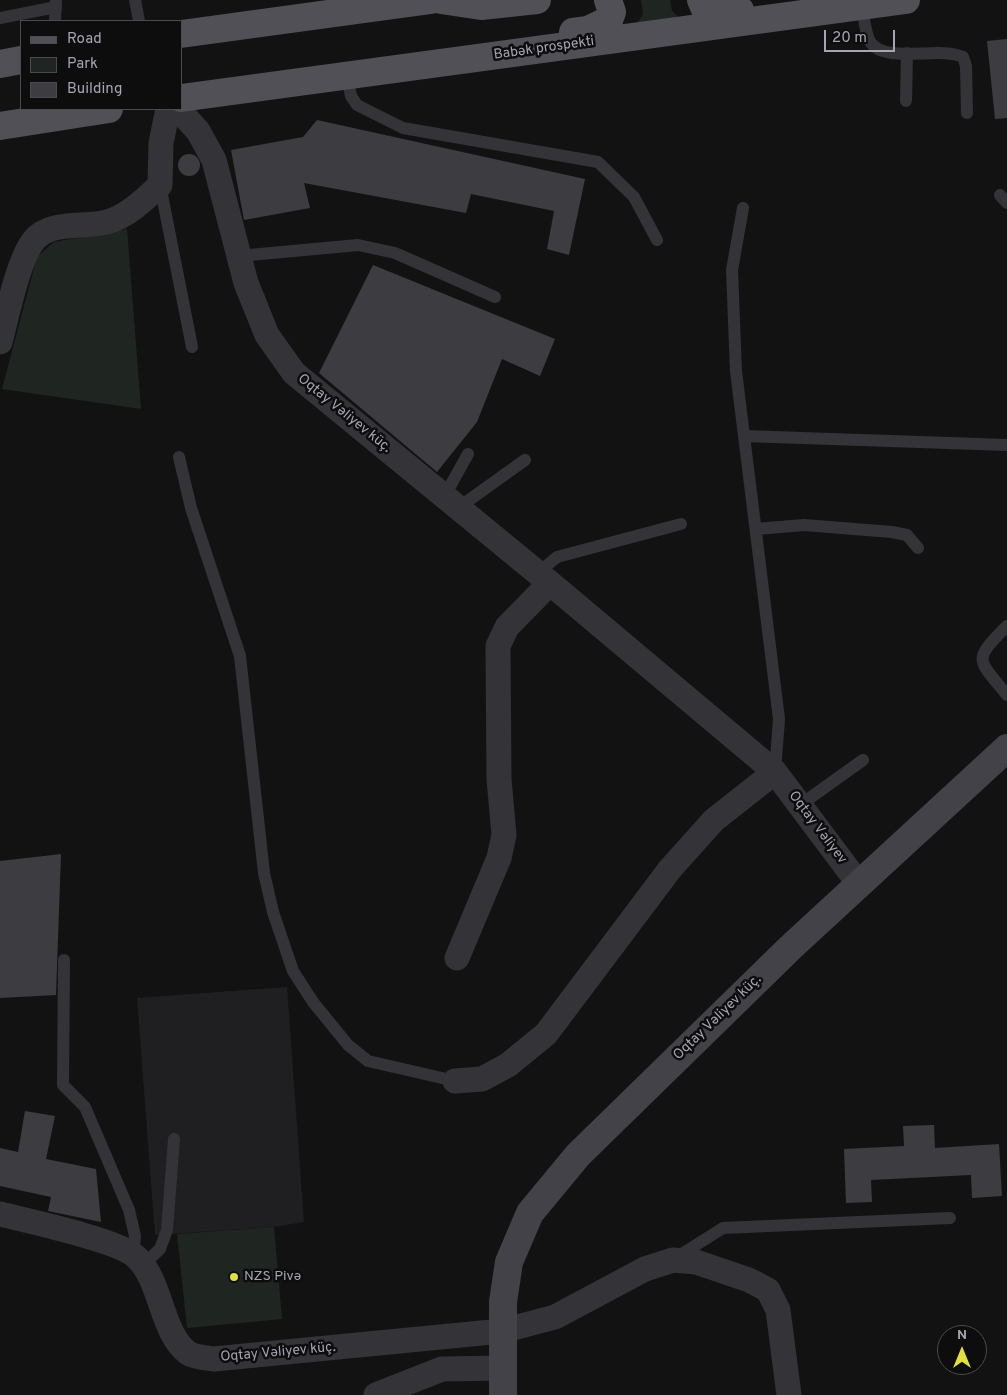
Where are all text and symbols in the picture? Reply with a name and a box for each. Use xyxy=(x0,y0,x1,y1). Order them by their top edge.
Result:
legend xyxy=(20,20,182,110)
scale bar xyxy=(827,20,898,52)
text: 20 m xyxy=(832,29,867,48)
text: Road xyxy=(67,30,102,49)
street label: Babək prospekti xyxy=(493,34,595,64)
text: Park xyxy=(67,55,98,74)
text: Building xyxy=(67,80,122,99)
street label: Oqtay Vəliyev küç. xyxy=(294,371,394,457)
street label: Oqtay Vəliyev xyxy=(784,788,850,868)
street label: Oqtay Vəliyev küç. xyxy=(671,972,765,1064)
place label: NZS Pivə xyxy=(244,1269,301,1285)
marker: NZS Pivə xyxy=(228,1271,240,1283)
north arrow xyxy=(937,1325,987,1375)
text: N xyxy=(957,1327,967,1344)
street label: Oqtay Vəliyev küç. xyxy=(220,1340,336,1366)

